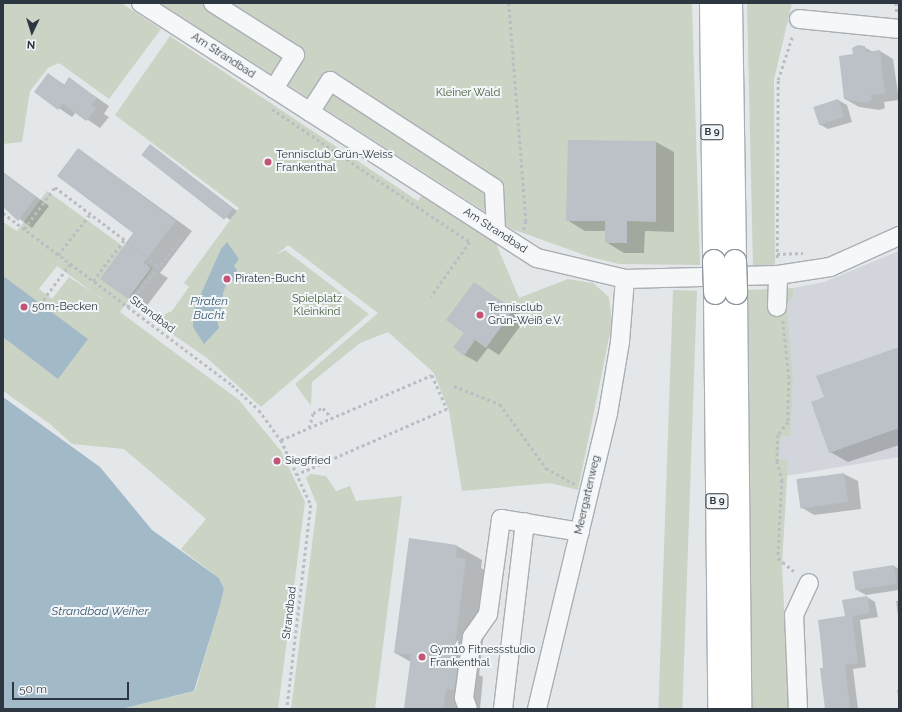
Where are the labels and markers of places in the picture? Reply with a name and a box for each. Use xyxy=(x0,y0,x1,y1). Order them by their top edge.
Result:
place label: Tennisclub Grün-Weiss Frankenthal xyxy=(276,149,393,175)
marker: Tennisclub Grün-Weiss Frankenthal xyxy=(263,157,273,167)
place label: Piraten-Bucht xyxy=(235,272,305,286)
marker: Piraten-Bucht xyxy=(222,274,232,284)
place label: 50m-Becken xyxy=(32,300,98,314)
marker: 50m-Becken xyxy=(19,302,29,312)
place label: Tennisclub Grün-Weiß e.V. xyxy=(488,302,562,328)
marker: Tennisclub Grün-Weiß e.V. xyxy=(475,310,485,320)
place label: Siegfried xyxy=(285,454,331,468)
marker: Siegfried xyxy=(272,456,282,466)
place label: Gym10 Fitnessstudio Frankenthal xyxy=(430,644,535,670)
marker: Gym10 Fitnessstudio Frankenthal xyxy=(417,652,427,662)

